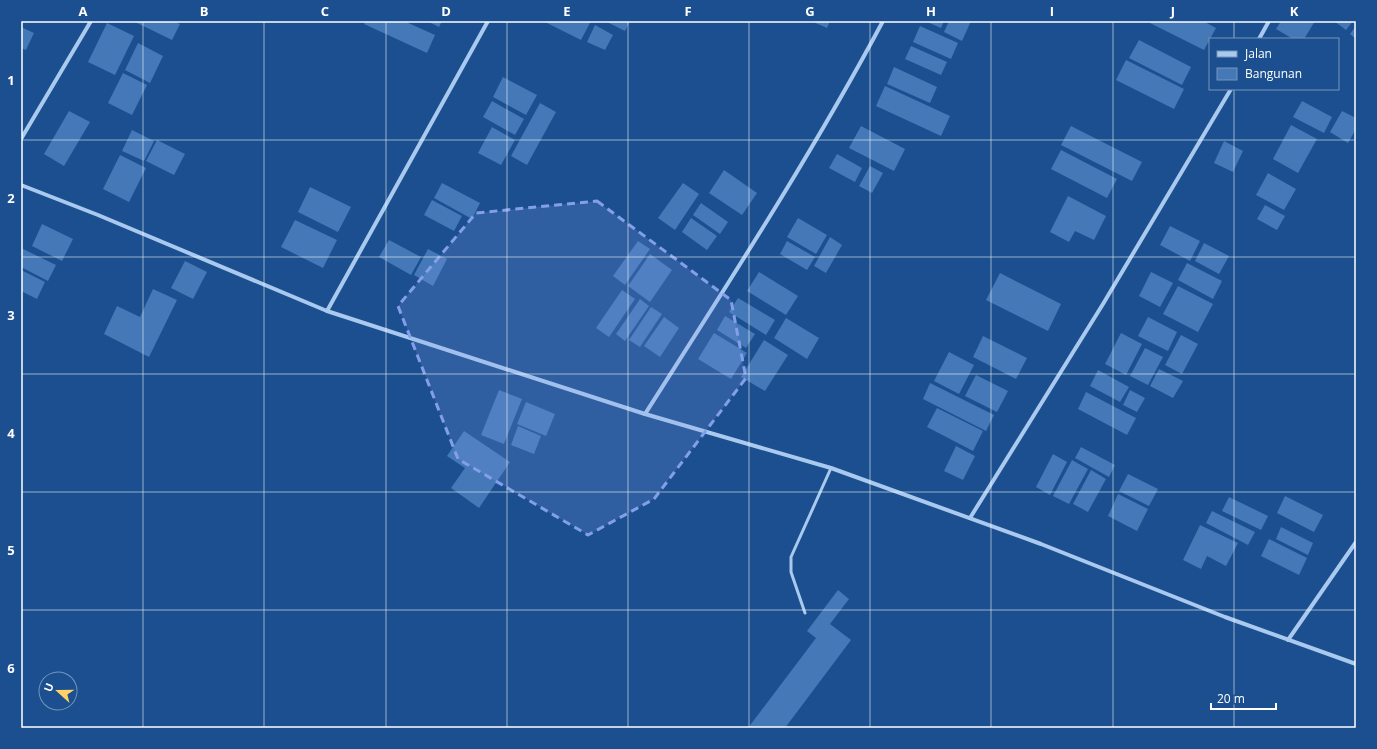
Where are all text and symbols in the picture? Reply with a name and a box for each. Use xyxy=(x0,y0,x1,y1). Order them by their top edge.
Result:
text: A xyxy=(79,2,88,20)
text: B xyxy=(200,2,209,20)
text: C xyxy=(321,2,329,20)
text: D xyxy=(441,2,451,20)
text: E xyxy=(563,2,571,20)
text: F xyxy=(684,2,692,20)
text: G xyxy=(805,2,815,20)
text: H xyxy=(926,2,936,20)
text: I xyxy=(1050,2,1054,20)
text: J xyxy=(1170,2,1175,20)
text: K xyxy=(1290,2,1299,20)
legend xyxy=(1209,38,1339,90)
text: Jalan xyxy=(1244,45,1272,62)
text: Bangunan xyxy=(1245,65,1302,82)
text: 1 xyxy=(7,71,15,89)
text: 2 xyxy=(7,189,15,207)
text: 3 xyxy=(7,306,15,324)
text: 4 xyxy=(7,424,15,442)
text: 5 xyxy=(7,541,15,559)
text: 6 xyxy=(7,659,15,677)
north arrow xyxy=(38,671,78,711)
text: U xyxy=(40,681,57,694)
scale bar xyxy=(1211,685,1276,711)
text: 20 m xyxy=(1217,690,1245,707)

